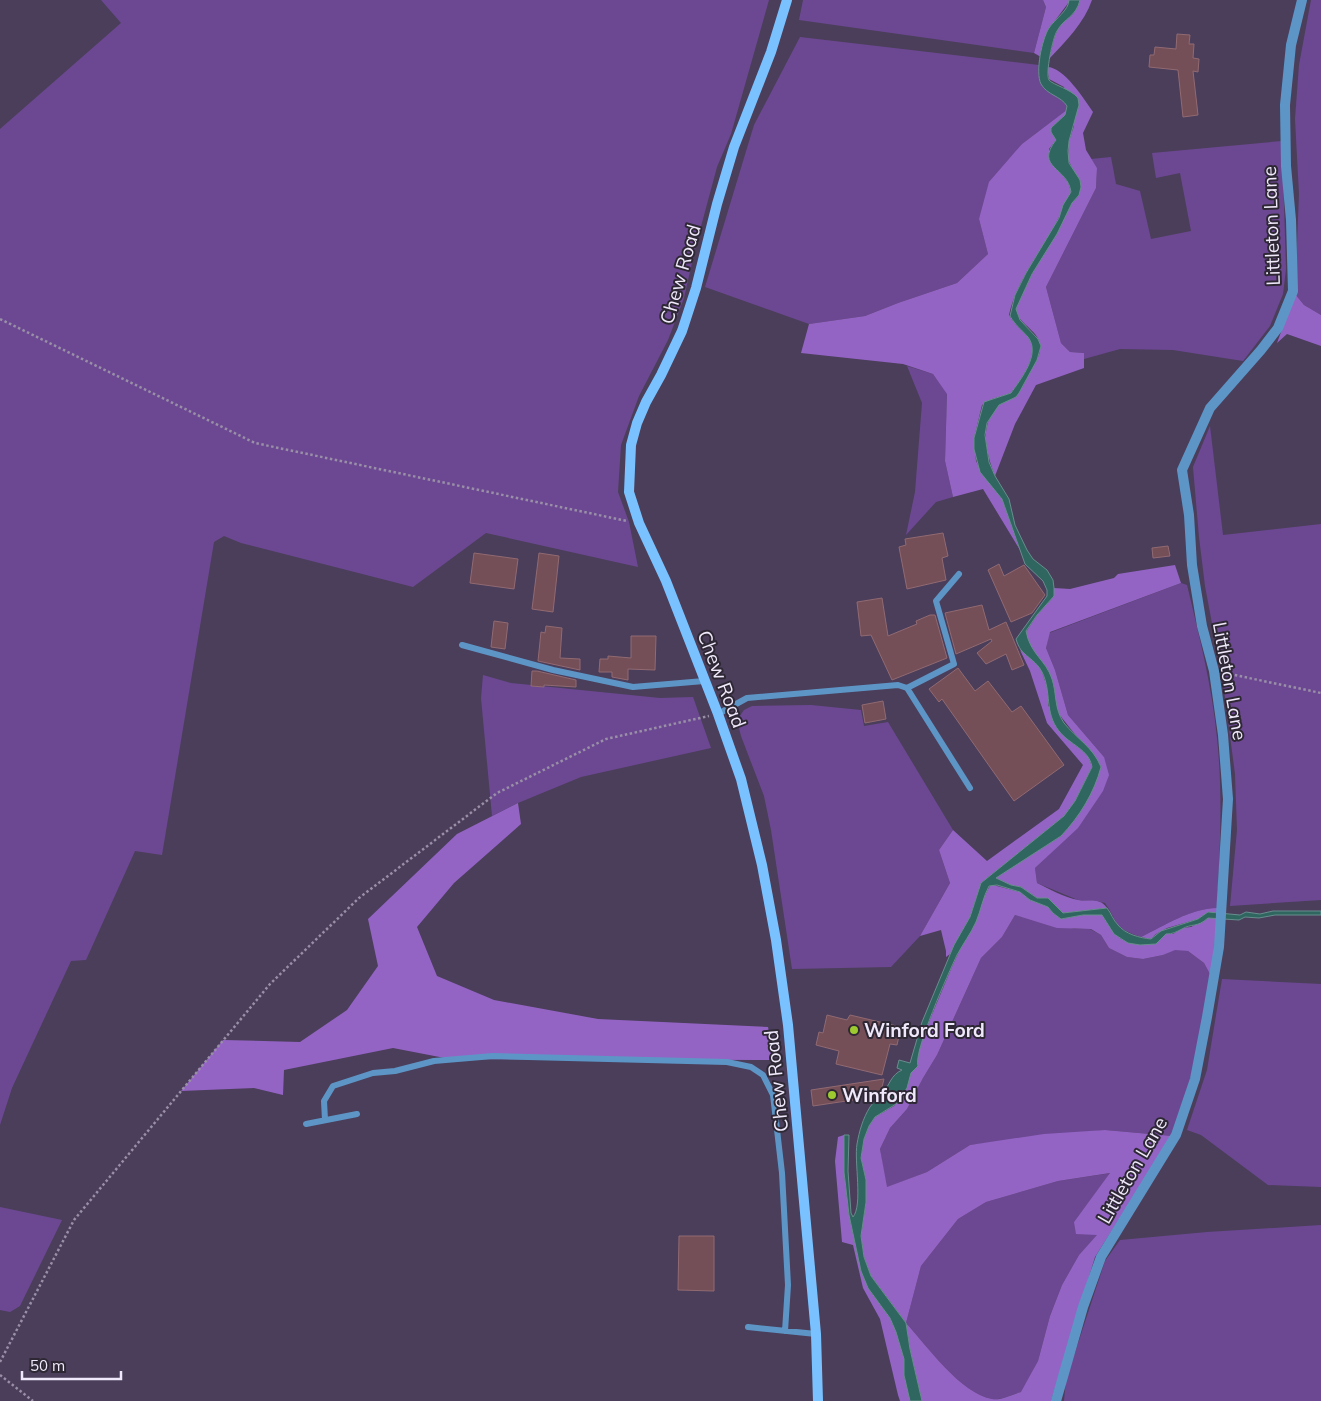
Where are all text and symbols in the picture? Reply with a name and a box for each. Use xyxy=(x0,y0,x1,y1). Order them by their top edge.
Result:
street label: Littleton Lane xyxy=(1257,166,1285,286)
street label: Chew Road xyxy=(654,221,706,327)
street label: Littleton Lane xyxy=(1208,620,1252,742)
street label: Chew Road xyxy=(692,627,752,731)
place label: Winford Ford xyxy=(864,1018,985,1042)
marker: Winford Ford xyxy=(848,1024,860,1036)
street label: Chew Road xyxy=(759,1029,793,1133)
place label: Winford xyxy=(842,1083,917,1107)
marker: Winford xyxy=(826,1089,838,1101)
street label: Littleton Lane xyxy=(1092,1112,1172,1228)
scale bar xyxy=(22,1348,121,1380)
text: 50 m xyxy=(30,1356,65,1375)

